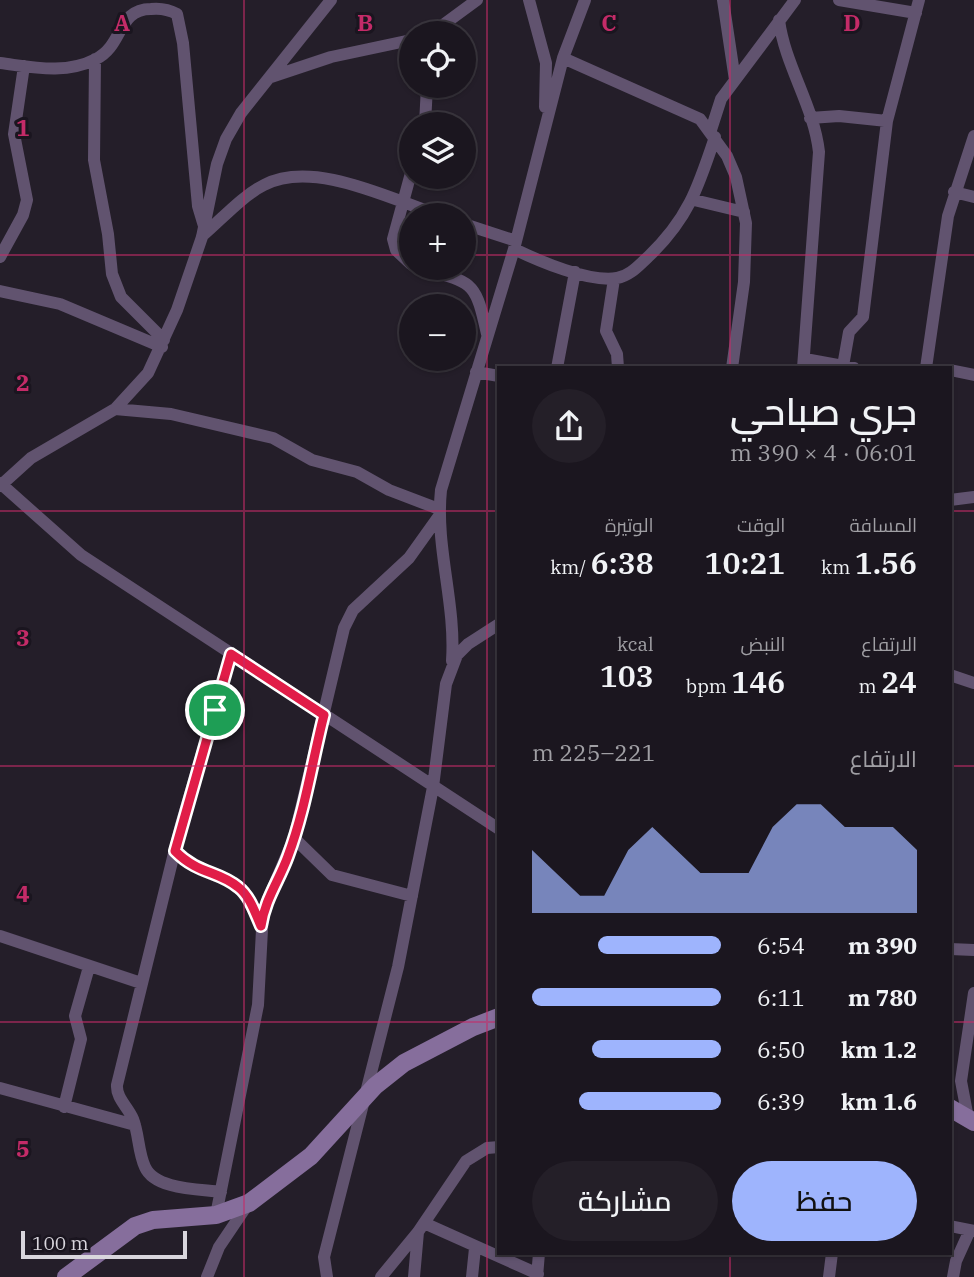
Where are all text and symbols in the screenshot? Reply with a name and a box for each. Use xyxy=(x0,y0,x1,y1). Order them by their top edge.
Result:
text: A xyxy=(114,7,130,37)
text: B xyxy=(357,7,373,37)
text: C xyxy=(601,7,617,37)
text: D xyxy=(843,7,861,37)
map controls xyxy=(399,21,476,371)
button: locate xyxy=(399,21,476,98)
text: 1 xyxy=(16,112,30,142)
button: layers xyxy=(399,112,476,189)
button: + xyxy=(399,203,476,280)
button: − xyxy=(399,294,476,371)
text: 2 xyxy=(16,367,30,397)
text: جري صباحي xyxy=(730,386,917,435)
button: share xyxy=(532,389,606,463)
text: 06:01 · 4 × 390 m xyxy=(730,437,917,467)
text: الوتيرة xyxy=(605,513,654,537)
text: الوقت xyxy=(737,513,785,537)
text: المسافة xyxy=(849,513,917,537)
text: 6:38 xyxy=(591,543,654,582)
text: 10:21 xyxy=(704,543,785,582)
text: 1.56 xyxy=(855,543,917,582)
text: /km xyxy=(550,555,591,579)
text: km xyxy=(821,555,855,579)
text: 3 xyxy=(16,622,30,652)
text: kcal xyxy=(617,632,654,656)
text: النبض xyxy=(741,632,785,656)
text: الارتفاع xyxy=(861,632,917,656)
text: 103 xyxy=(600,656,654,695)
text: 146 xyxy=(731,662,785,701)
text: 24 xyxy=(881,662,917,701)
text: bpm xyxy=(686,674,731,698)
text: m xyxy=(858,674,881,698)
pin xyxy=(185,680,245,740)
icon: arrive xyxy=(196,691,234,729)
text: 221–225 m xyxy=(532,737,656,767)
text: الارتفاع xyxy=(850,743,917,773)
text: 4 xyxy=(16,878,30,908)
text: 6:54 xyxy=(757,930,805,960)
text: 390 m xyxy=(848,930,917,960)
text: 6:11 xyxy=(757,982,805,1012)
text: 780 m xyxy=(848,982,917,1012)
text: 6:50 xyxy=(757,1034,805,1064)
text: 1.2 km xyxy=(841,1034,917,1064)
text: 6:39 xyxy=(757,1086,805,1116)
text: 1.6 km xyxy=(841,1086,917,1116)
text: 5 xyxy=(16,1133,30,1163)
button: مشاركة xyxy=(532,1161,718,1241)
button: حفظ xyxy=(732,1161,917,1241)
scale bar xyxy=(21,1228,187,1260)
text: 100 m xyxy=(32,1231,89,1255)

